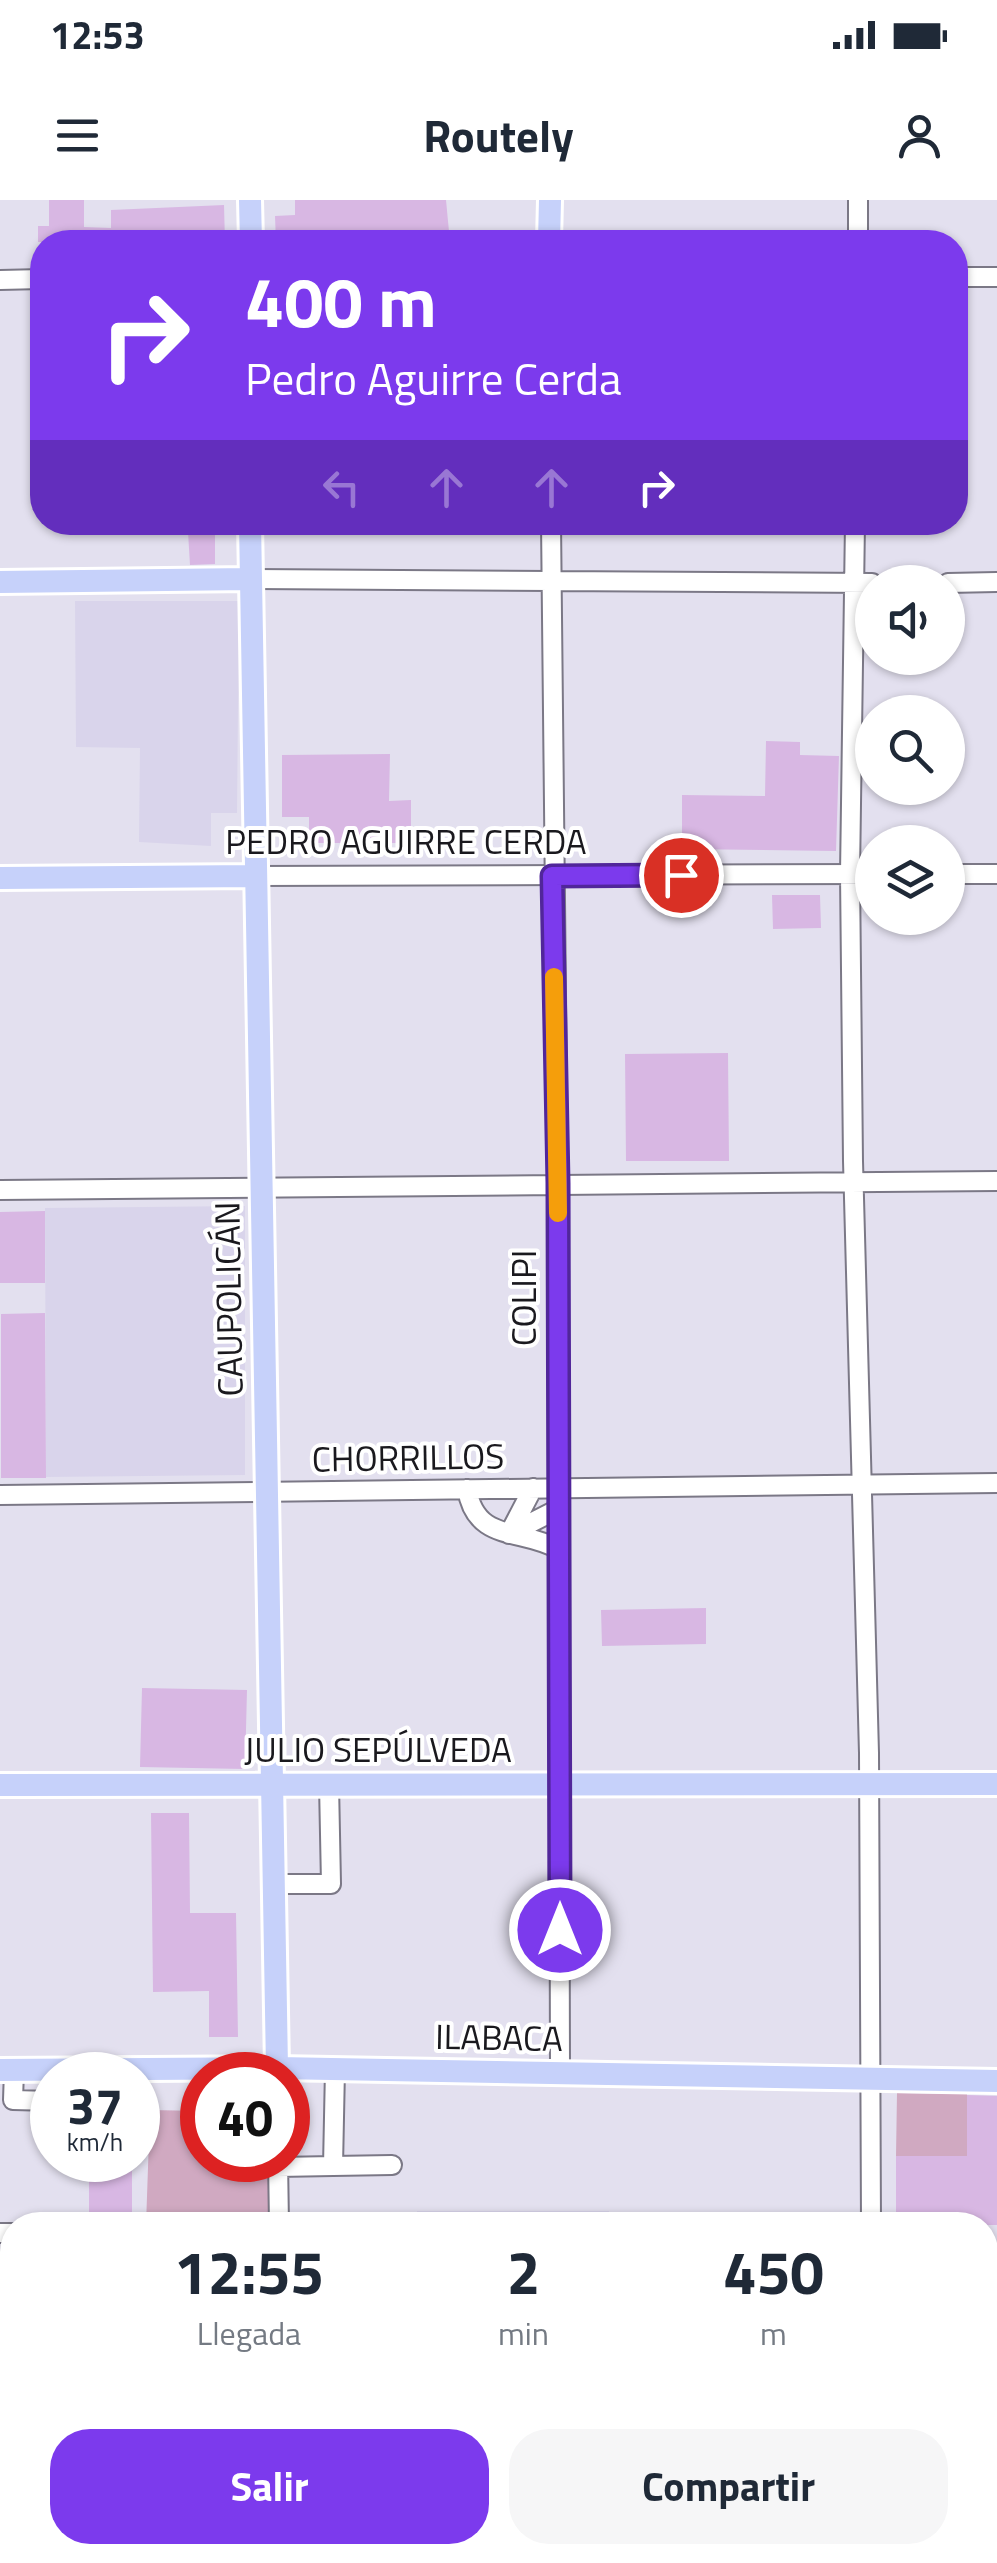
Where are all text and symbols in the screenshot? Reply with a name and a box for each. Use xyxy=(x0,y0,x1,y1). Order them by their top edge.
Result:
text: 12:53 xyxy=(50,6,145,64)
text: Routely xyxy=(423,101,574,169)
icon: menu xyxy=(50,108,105,163)
icon: person xyxy=(892,108,947,163)
text: 400 m xyxy=(245,248,437,354)
icon: right xyxy=(80,270,210,400)
text: Pedro Aguirre Cerda xyxy=(245,344,622,412)
icon: left xyxy=(314,460,369,515)
icon: ahead xyxy=(419,460,474,515)
icon: ahead xyxy=(524,460,579,515)
icon: right xyxy=(629,460,684,515)
map controls xyxy=(855,565,965,935)
button: sound xyxy=(855,565,965,675)
button: search xyxy=(855,695,965,805)
street label: PEDRO AGUIRRE CERDA xyxy=(225,814,587,868)
button: layers xyxy=(855,825,965,935)
pin xyxy=(639,833,724,918)
icon: arrive xyxy=(654,848,709,903)
street label: CAUPOLICÁN xyxy=(199,1201,257,1397)
street label: COLIPI xyxy=(496,1250,550,1346)
street label: CHORRILLOS xyxy=(311,1428,505,1486)
street label: JULIO SEPÚLVEDA xyxy=(244,1722,512,1776)
position arrow xyxy=(508,1878,612,1982)
street label: ILABACA xyxy=(435,2009,563,2065)
speed limit sign: 40 xyxy=(180,2052,310,2182)
text: 37 xyxy=(67,2067,123,2143)
text: km/h xyxy=(67,2123,123,2161)
text: 12:55 xyxy=(174,2226,324,2317)
text: 2 xyxy=(507,2226,540,2317)
text: 450 xyxy=(723,2226,824,2317)
text: Llegada xyxy=(197,2309,301,2357)
text: min xyxy=(498,2309,549,2357)
text: m xyxy=(760,2309,787,2357)
button: Salir xyxy=(50,2429,489,2544)
button: Compartir xyxy=(509,2429,948,2544)

